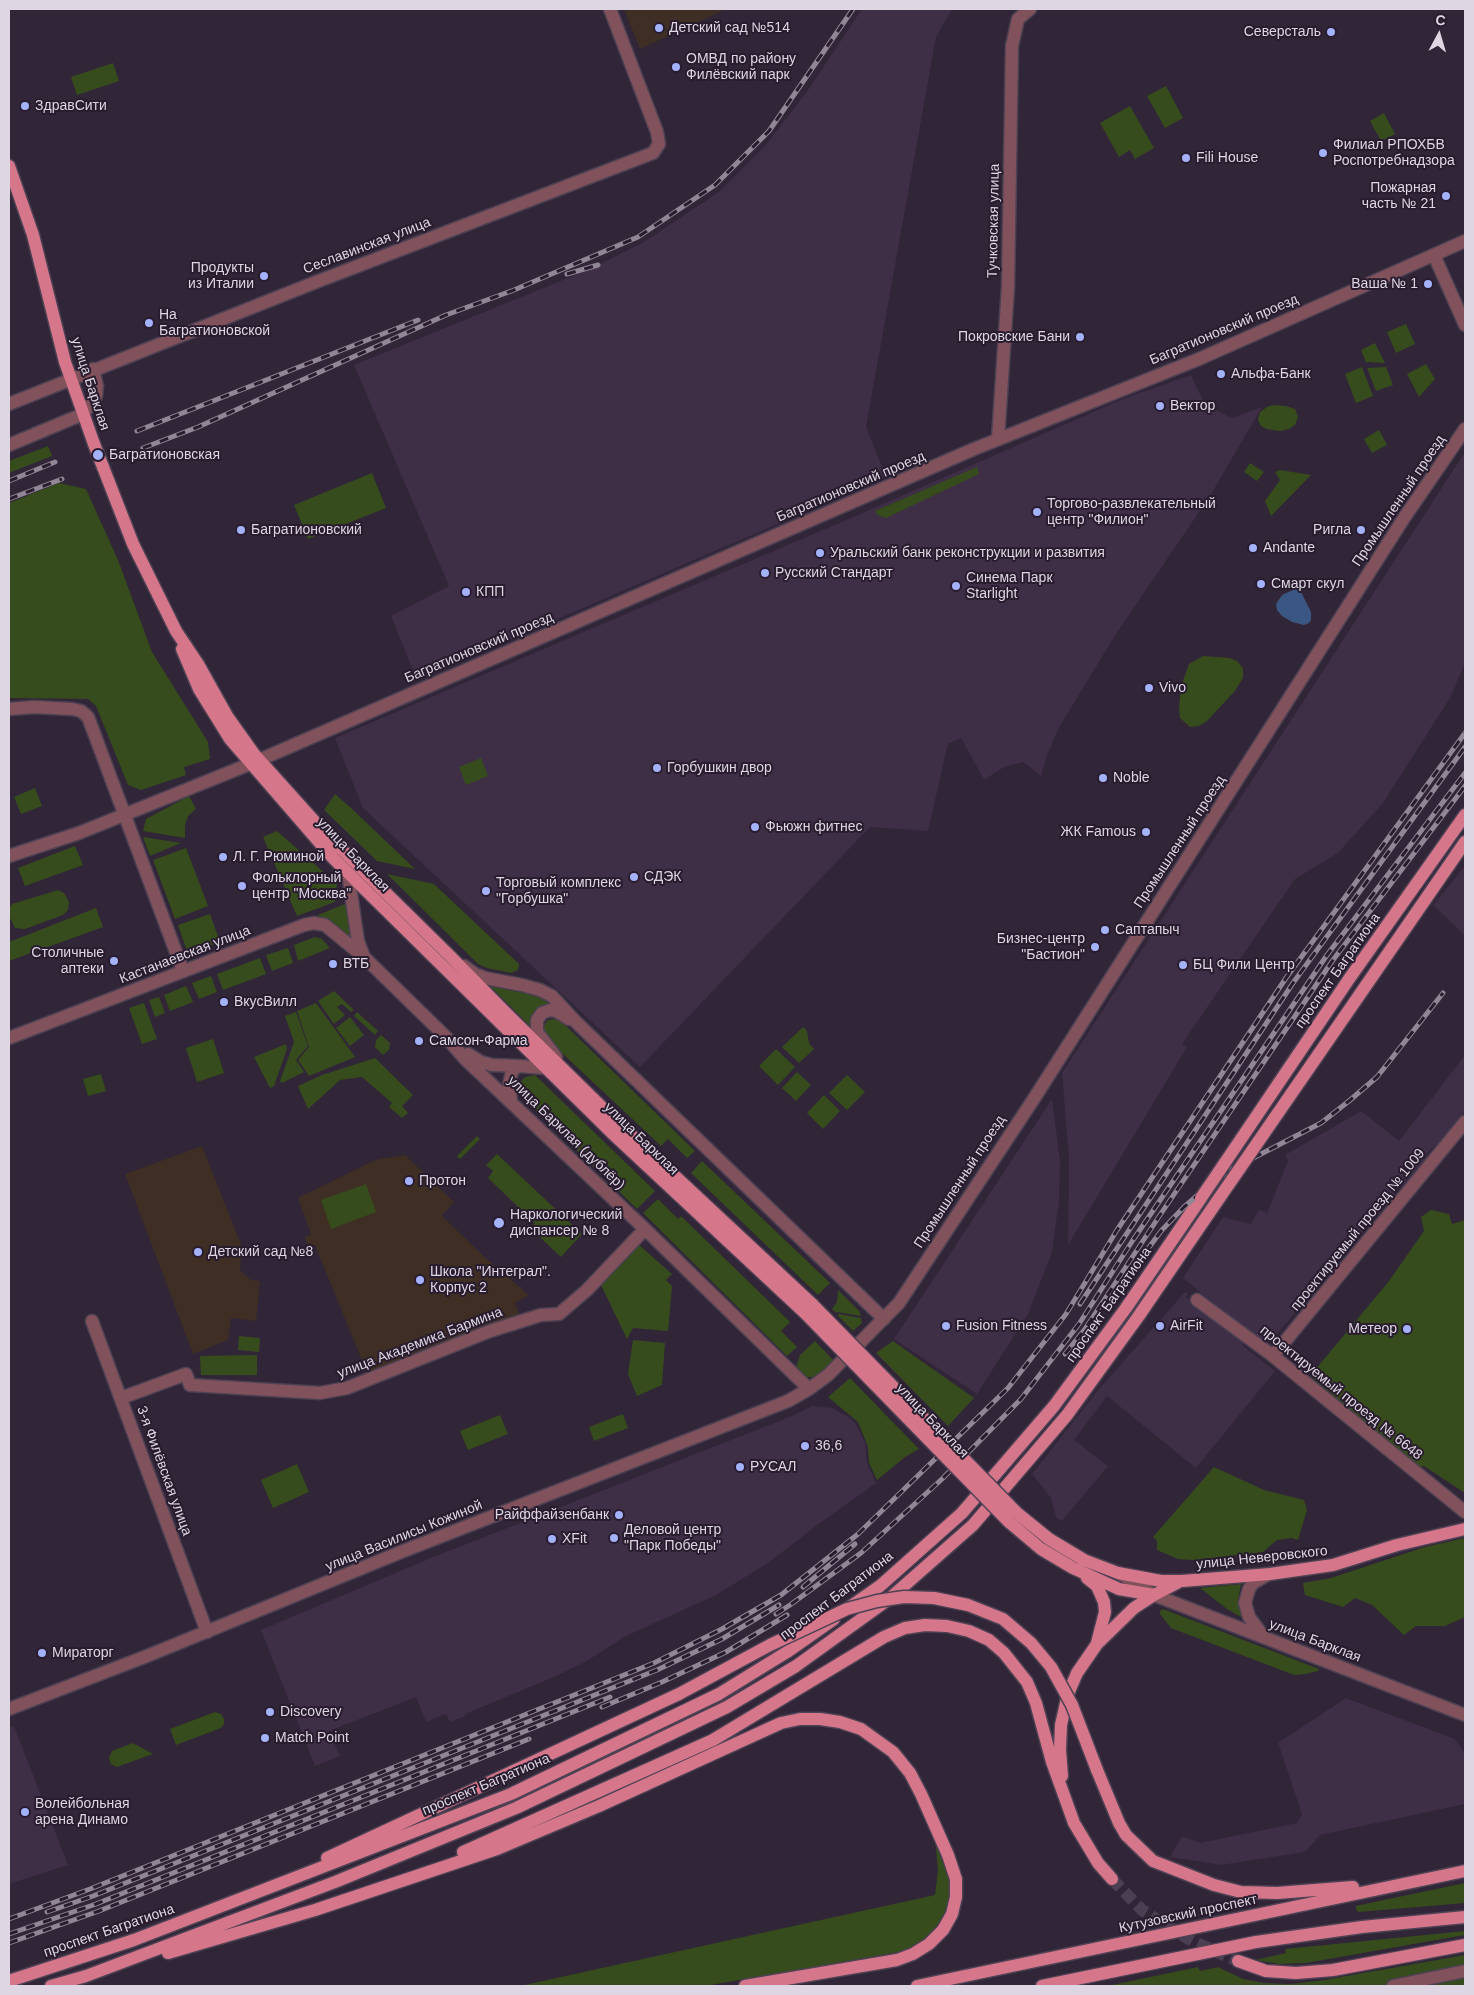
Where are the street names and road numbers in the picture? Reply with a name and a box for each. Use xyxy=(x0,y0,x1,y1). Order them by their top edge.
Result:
street label: Тучковская улица xyxy=(985,164,1003,278)
street label: Сеславинская улица xyxy=(301,214,433,278)
street label: Багратионовский проезд xyxy=(1147,291,1301,369)
street label: улица Барклая xyxy=(67,335,113,433)
street label: Промышленный проезд xyxy=(1349,432,1449,570)
street label: Багратионовский проезд xyxy=(774,448,928,526)
street label: Багратионовский проезд xyxy=(402,609,556,687)
street label: Промышленный проезд xyxy=(1131,773,1229,911)
street label: улица Барклая xyxy=(313,814,393,896)
street label: проспект Багратиона xyxy=(1292,910,1384,1032)
street label: Кастанаевская улица xyxy=(117,922,253,988)
street label: улица Барклая (дублёр) xyxy=(504,1073,628,1193)
street label: улица Барклая xyxy=(600,1099,682,1179)
street label: Промышленный проезд xyxy=(911,1113,1009,1251)
street label: проектируемый проезд № 1009 xyxy=(1287,1145,1429,1315)
street label: проспект Багратиона xyxy=(1063,1244,1155,1366)
street label: улица Академика Бармина xyxy=(335,1304,505,1382)
street label: проектируемый проезд № 6648 xyxy=(1256,1322,1426,1464)
street label: улица Барклая xyxy=(892,1380,972,1462)
street label: 3-я Филёвская улица xyxy=(133,1404,195,1538)
street label: улица Василисы Кожиной xyxy=(323,1497,485,1575)
street label: улица Неверовского xyxy=(1196,1543,1328,1573)
street label: проспект Багратиона xyxy=(777,1548,897,1644)
street label: улица Барклая xyxy=(1267,1616,1363,1666)
street label: проспект Багратиона xyxy=(420,1751,552,1819)
street label: Кутузовский проспект xyxy=(1117,1891,1259,1937)
street label: проспект Багратиона xyxy=(42,1901,176,1961)

